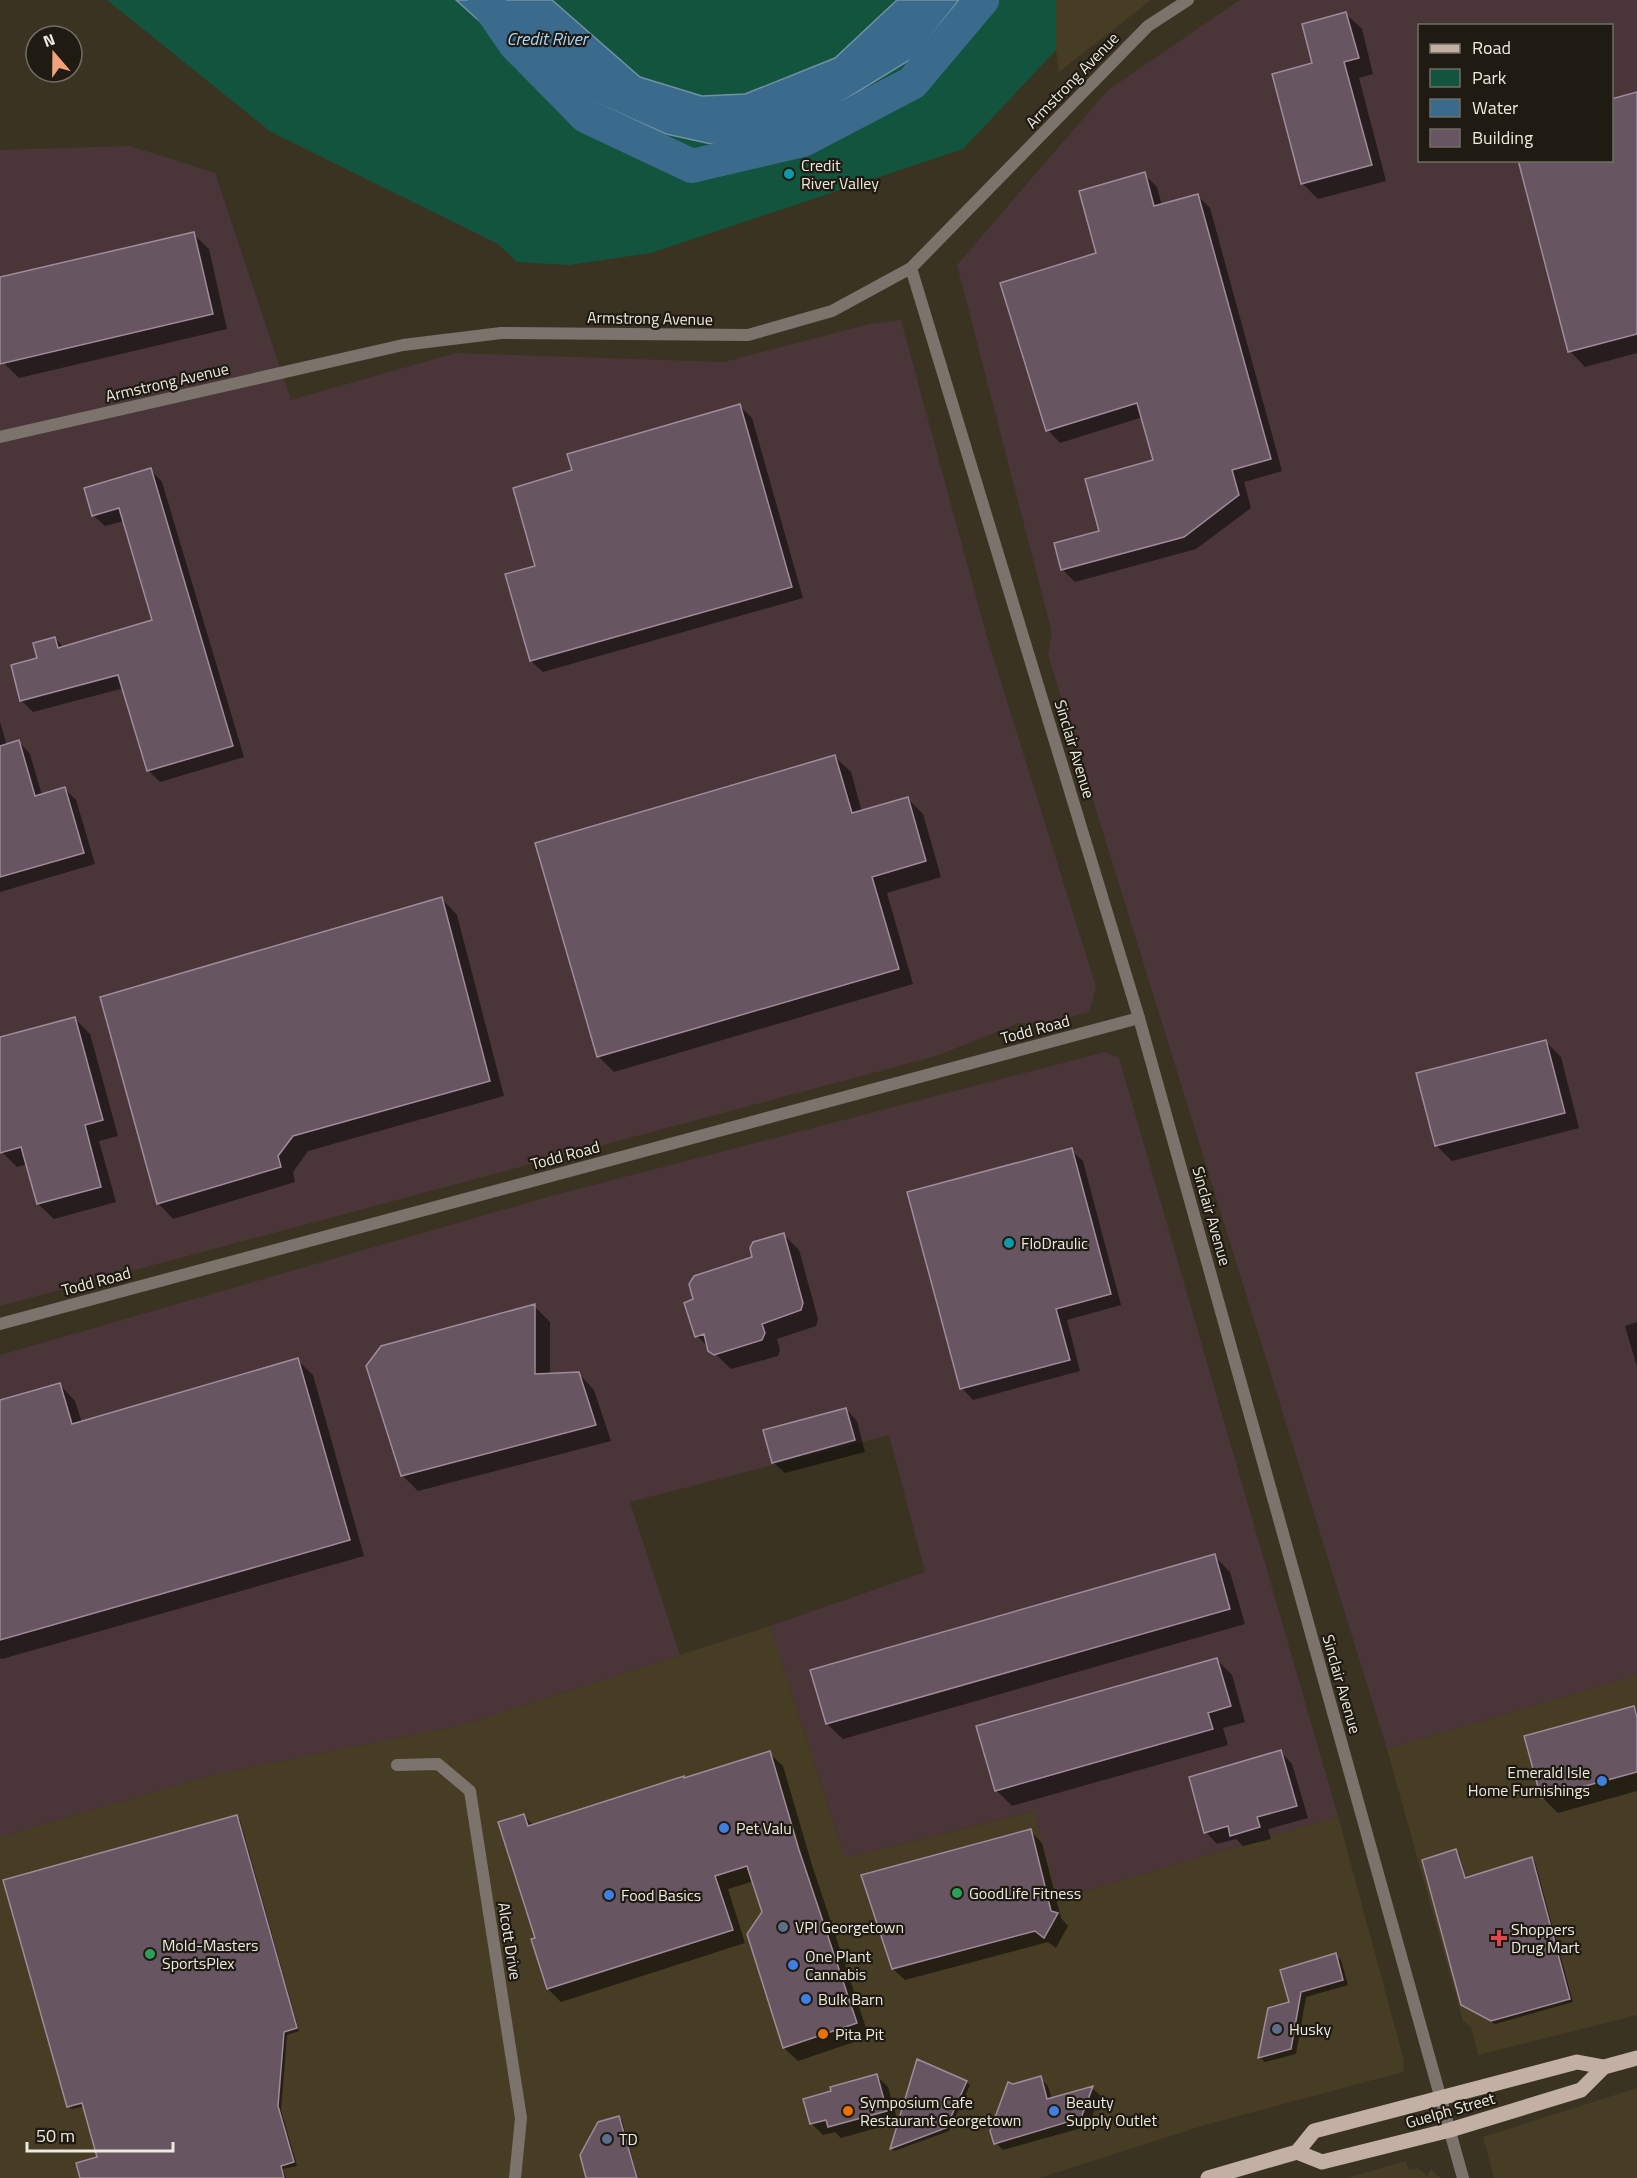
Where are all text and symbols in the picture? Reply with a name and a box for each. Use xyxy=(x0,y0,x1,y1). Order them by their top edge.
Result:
north arrow xyxy=(24,24,84,84)
legend xyxy=(1418,24,1613,162)
water label: Credit River xyxy=(506,25,590,52)
street label: Armstrong Avenue xyxy=(1020,26,1124,134)
text: N xyxy=(40,27,58,53)
text: Road xyxy=(1472,34,1511,61)
text: Park xyxy=(1472,64,1507,91)
text: Water xyxy=(1472,94,1518,121)
text: Building xyxy=(1472,124,1533,151)
place label: Credit River Valley xyxy=(801,153,879,195)
marker: Credit River Valley xyxy=(782,167,796,181)
street label: Armstrong Avenue xyxy=(587,305,713,331)
street label: Armstrong Avenue xyxy=(103,356,231,408)
street label: Sinclair Avenue xyxy=(1049,697,1101,801)
street label: Todd Road xyxy=(998,1008,1072,1050)
street label: Todd Road xyxy=(528,1134,602,1176)
street label: Sinclair Avenue xyxy=(1186,1164,1238,1268)
place label: FloDraulic xyxy=(1021,1231,1088,1255)
marker: FloDraulic xyxy=(1002,1236,1016,1250)
street label: Todd Road xyxy=(59,1260,133,1302)
street label: Sinclair Avenue xyxy=(1316,1632,1368,1736)
place label: Emerald Isle Home Furnishings xyxy=(1468,1760,1590,1802)
marker: Emerald Isle Home Furnishings xyxy=(1595,1774,1609,1788)
place label: Pet Valu xyxy=(736,1816,792,1840)
marker: Pet Valu xyxy=(717,1821,731,1835)
place label: GoodLife Fitness xyxy=(969,1881,1081,1905)
place label: Food Basics xyxy=(621,1883,701,1907)
marker: GoodLife Fitness xyxy=(950,1886,964,1900)
marker: Food Basics xyxy=(602,1888,616,1902)
street label: Alcott Drive xyxy=(492,1900,528,1982)
place label: VPI Georgetown xyxy=(795,1915,904,1939)
place label: Shoppers Drug Mart xyxy=(1511,1917,1580,1959)
marker: VPI Georgetown xyxy=(776,1920,790,1934)
marker: Shoppers Drug Mart xyxy=(1492,1931,1506,1945)
place label: Mold-Masters SportsPlex xyxy=(162,1933,259,1975)
place label: One Plant Cannabis xyxy=(805,1944,871,1986)
marker: Mold-Masters SportsPlex xyxy=(143,1947,157,1961)
marker: One Plant Cannabis xyxy=(786,1958,800,1972)
place label: Bulk Barn xyxy=(818,1987,883,2011)
marker: Bulk Barn xyxy=(799,1992,813,2006)
place label: Husky xyxy=(1289,2017,1331,2041)
place label: Pita Pit xyxy=(835,2022,884,2046)
marker: Husky xyxy=(1270,2022,1284,2036)
marker: Pita Pit xyxy=(816,2027,830,2041)
street label: Guelph Street xyxy=(1403,2086,1498,2134)
place label: Symposium Cafe Restaurant Georgetown xyxy=(860,2090,1021,2132)
place label: Beauty Supply Outlet xyxy=(1066,2090,1157,2132)
marker: Symposium Cafe Restaurant Georgetown xyxy=(841,2104,855,2118)
marker: Beauty Supply Outlet xyxy=(1047,2104,1061,2118)
scale bar xyxy=(27,2115,172,2153)
text: 50 m xyxy=(36,2122,75,2149)
place label: TD xyxy=(619,2127,638,2151)
marker: TD xyxy=(600,2132,614,2146)

